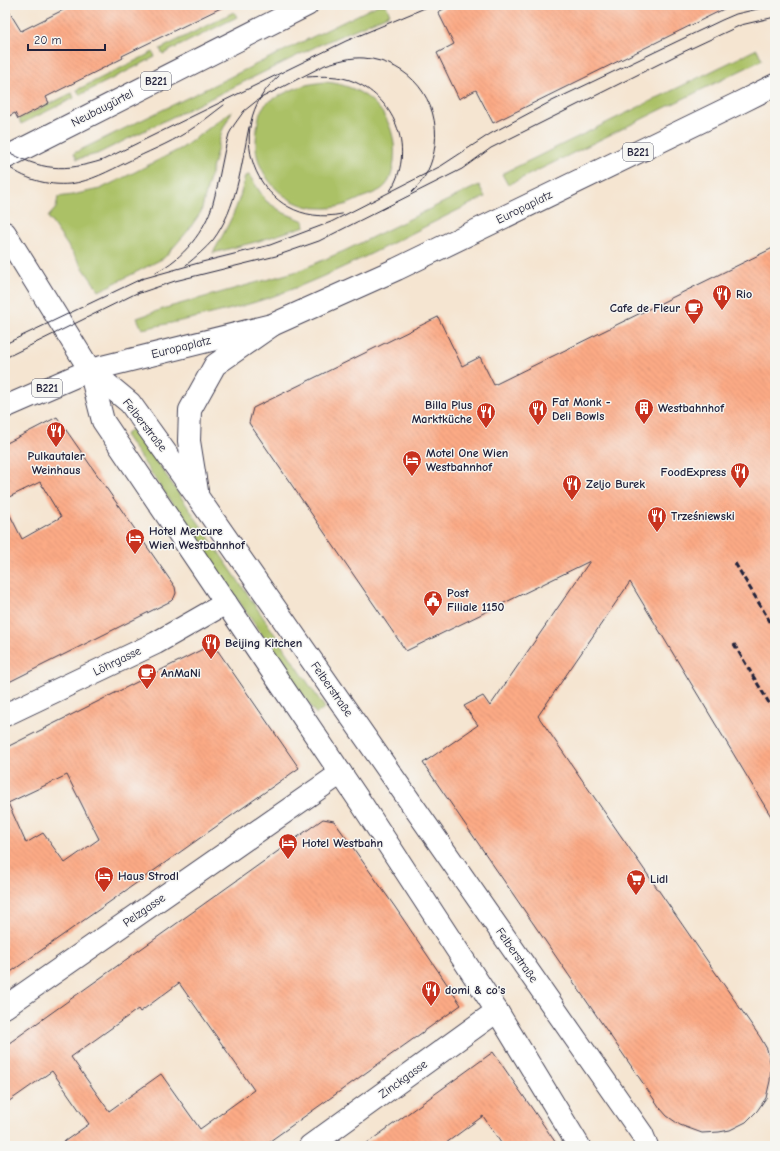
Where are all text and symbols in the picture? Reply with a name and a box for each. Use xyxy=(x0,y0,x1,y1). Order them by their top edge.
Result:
scale bar xyxy=(28,26,105,52)
text: 20 m xyxy=(34,33,62,47)
road number: B221 xyxy=(141,72,171,90)
street label: Neubaugürtel xyxy=(69,86,135,130)
road number: B221 xyxy=(623,143,653,161)
street label: Europaplatz xyxy=(494,187,555,227)
restaurant icon: Rio xyxy=(711,283,733,311)
place label: Rio xyxy=(736,287,752,301)
cafe icon: Cafe de Fleur xyxy=(683,297,705,325)
place label: Cafe de Fleur xyxy=(610,301,680,315)
street label: Europaplatz xyxy=(150,333,213,361)
road number: B221 xyxy=(32,379,62,397)
place label: Fat Monk - Deli Bowls xyxy=(552,395,611,423)
street label: Felberstraße xyxy=(120,396,170,454)
building icon: Westbahnhof xyxy=(633,397,655,425)
place label: Billa Plus Marktküche xyxy=(412,398,472,426)
restaurant icon: Fat Monk - Deli Bowls xyxy=(527,398,549,426)
restaurant icon: Billa Plus Marktküche xyxy=(475,401,497,429)
place label: Westbahnhof xyxy=(658,401,725,415)
restaurant icon: Pulkautaler Weinhaus xyxy=(45,420,67,448)
place label: Motel One Wien Westbahnhof xyxy=(426,446,508,474)
place label: Pulkautaler Weinhaus xyxy=(28,449,85,477)
hotel icon: Motel One Wien Westbahnhof xyxy=(401,449,423,477)
restaurant icon: FoodExpress xyxy=(729,461,751,489)
place label: FoodExpress xyxy=(661,465,726,479)
restaurant icon: Zeljo Burek xyxy=(561,473,583,501)
place label: Zeljo Burek xyxy=(586,477,645,491)
restaurant icon: Trześniewski xyxy=(646,505,668,533)
place label: Trześniewski xyxy=(671,509,735,523)
place label: Hotel Mercure Wien Westbahnhof xyxy=(149,524,246,552)
hotel icon: Hotel Mercure Wien Westbahnhof xyxy=(124,527,146,555)
place label: Post Filiale 1150 xyxy=(447,586,505,614)
public building icon: Post Filiale 1150 xyxy=(422,589,444,617)
restaurant icon: Beijing Kitchen xyxy=(200,632,222,660)
place label: Beijing Kitchen xyxy=(225,636,302,650)
street label: Löhrgasse xyxy=(91,643,143,679)
street label: Felberstraße xyxy=(308,659,356,719)
cafe icon: AnMaNi xyxy=(136,662,158,690)
place label: AnMaNi xyxy=(161,666,201,680)
hotel icon: Hotel Westbahn xyxy=(277,832,299,860)
place label: Hotel Westbahn xyxy=(302,836,383,850)
hotel icon: Haus Strodl xyxy=(93,865,115,893)
supermarket icon: Lidl xyxy=(625,868,647,896)
place label: Haus Strodl xyxy=(118,869,179,883)
place label: Lidl xyxy=(650,872,668,886)
street label: Pelzgasse xyxy=(120,890,168,930)
street label: Felberstraße xyxy=(493,925,541,985)
restaurant icon: domi & co's xyxy=(420,979,442,1007)
place label: domi & co's xyxy=(445,983,505,997)
street label: Zinckgasse xyxy=(376,1057,430,1101)

